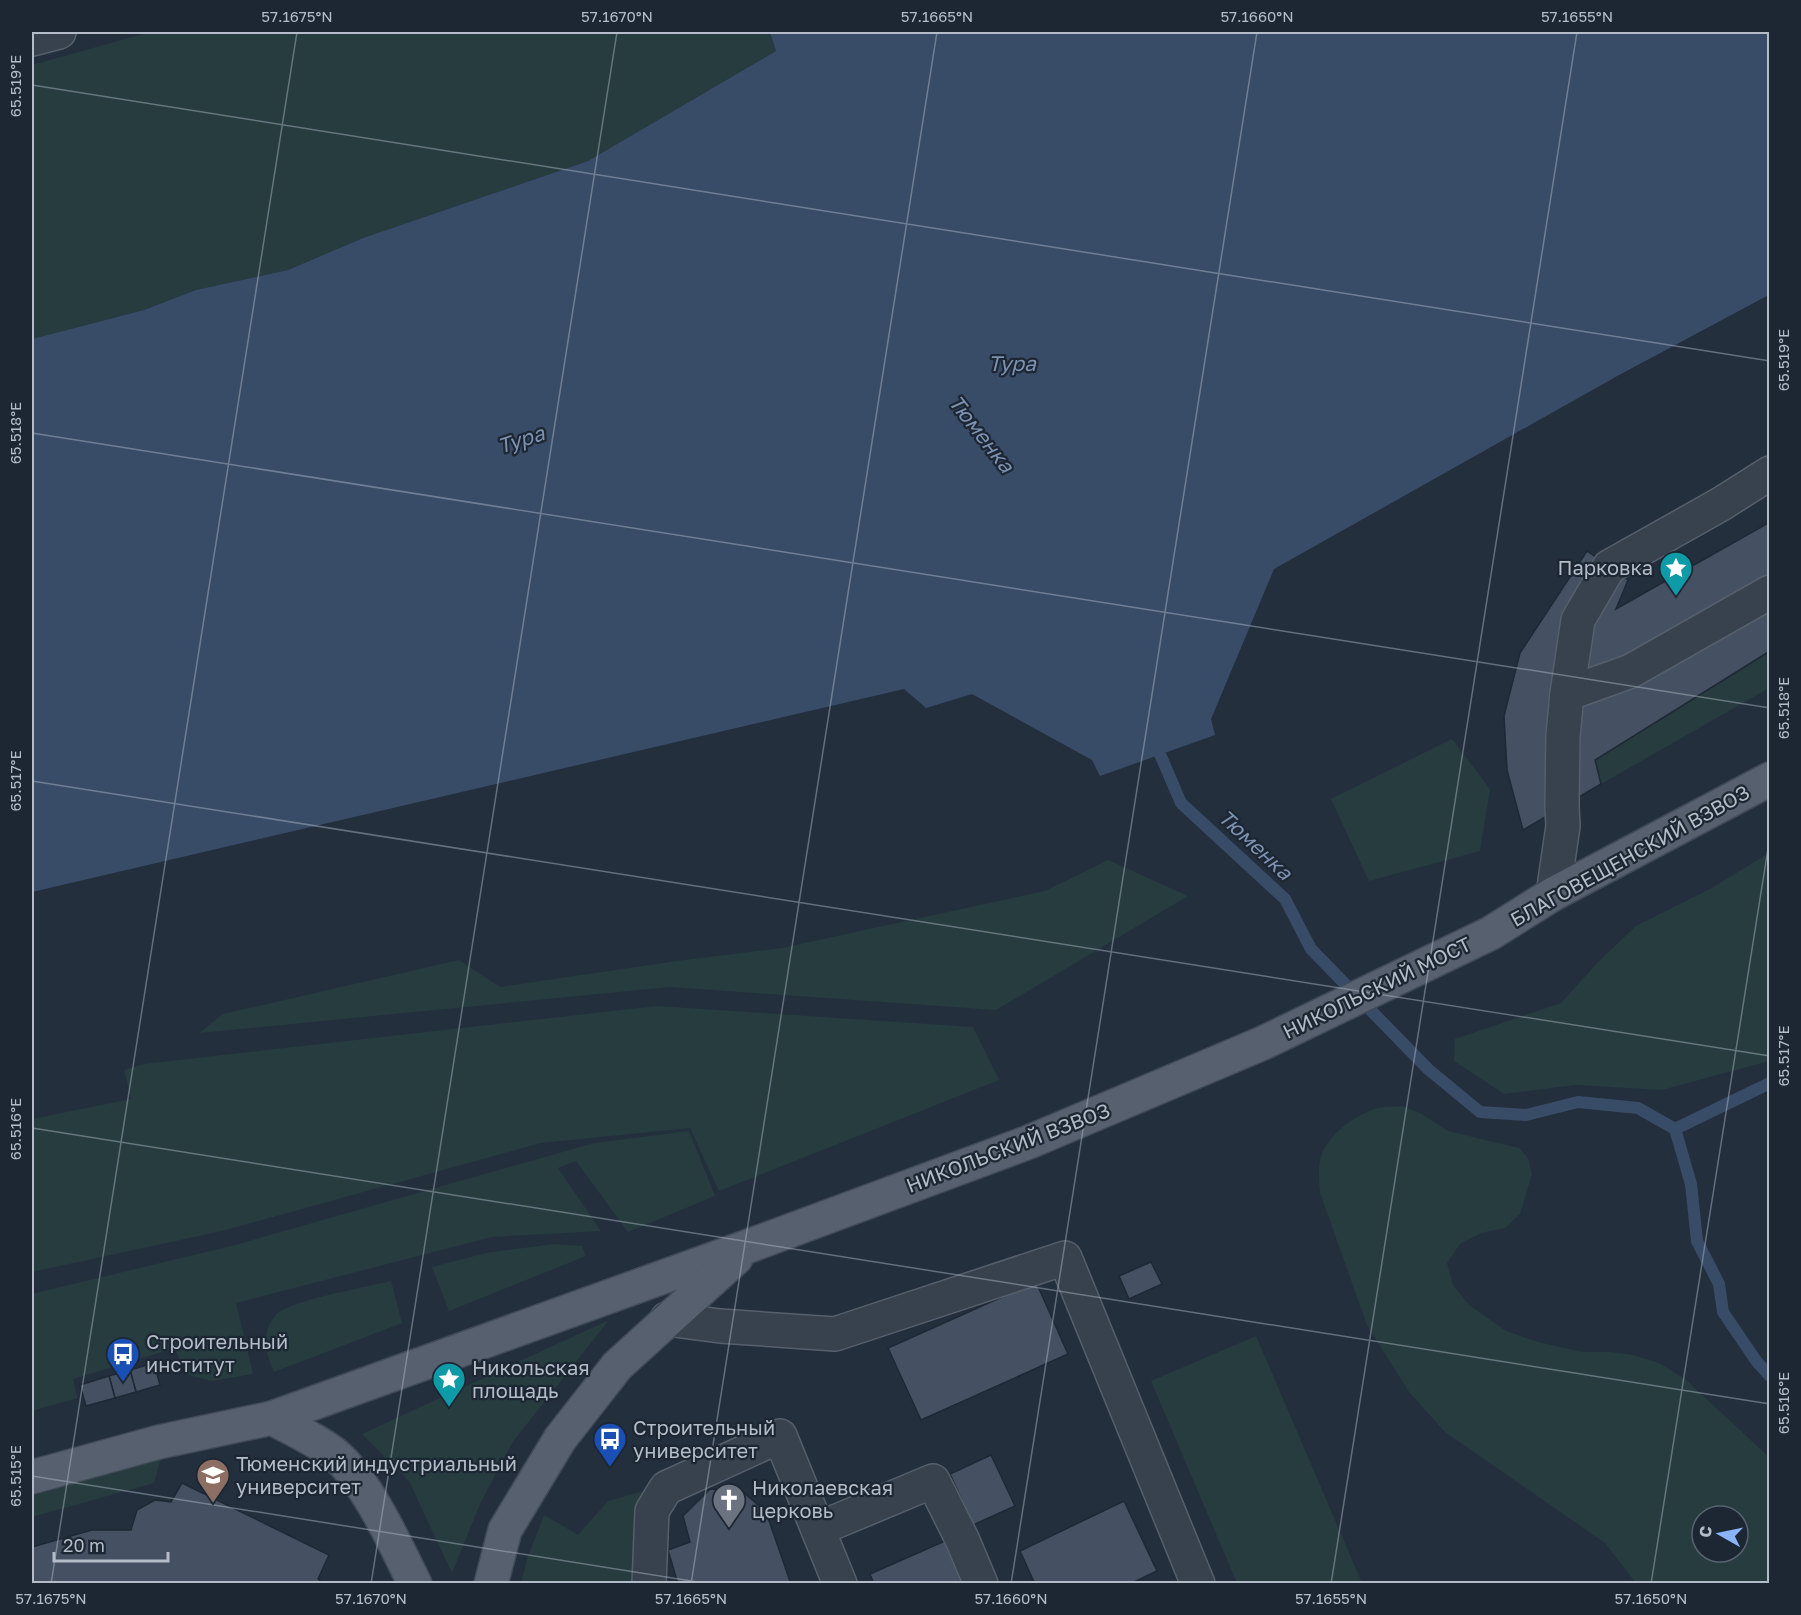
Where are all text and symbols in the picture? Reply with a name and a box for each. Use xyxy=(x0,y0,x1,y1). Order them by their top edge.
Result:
text: 57.1675°N xyxy=(261,7,333,25)
text: 57.1670°N xyxy=(581,7,653,25)
text: 57.1665°N xyxy=(901,7,973,25)
text: 57.1660°N xyxy=(1220,7,1294,25)
text: 57.1655°N xyxy=(1541,7,1613,25)
text: 65.519°E xyxy=(6,55,24,117)
text: 65.519°E xyxy=(1774,329,1792,391)
water label: Тура xyxy=(988,350,1037,376)
water label: Тюменка xyxy=(943,389,1021,478)
text: 65.518°E xyxy=(6,402,24,464)
water label: Тура xyxy=(494,419,549,459)
place icon: Парковка xyxy=(1658,550,1694,597)
place label: Парковка xyxy=(1557,555,1653,579)
text: 65.518°E xyxy=(1774,677,1792,739)
text: 65.517°E xyxy=(6,750,24,812)
street label: БЛАГОВЕЩЕНСКИЙ ВЗВОЗ xyxy=(1506,779,1753,931)
water label: Тюменка xyxy=(1213,804,1299,886)
street label: НИКОЛЬСКИЙ МОСТ xyxy=(1278,931,1475,1043)
text: 65.517°E xyxy=(1774,1025,1792,1087)
street label: НИКОЛЬСКИЙ ВЗВОЗ xyxy=(903,1097,1113,1197)
text: 65.516°E xyxy=(6,1098,24,1160)
place label: Строительный институт xyxy=(146,1329,288,1376)
bus stop icon: Строительный институт xyxy=(105,1336,141,1383)
place label: Никольская площадь xyxy=(472,1355,590,1402)
place icon: Никольская площадь xyxy=(431,1361,467,1408)
text: 65.516°E xyxy=(1774,1372,1792,1434)
place label: Строительный университет xyxy=(633,1415,775,1462)
bus stop icon: Строительный университет xyxy=(592,1421,628,1468)
text: 65.515°E xyxy=(6,1445,24,1507)
place label: Тюменский индустриальный университет xyxy=(236,1451,517,1498)
school or university icon: Тюменский индустриальный университет xyxy=(195,1457,231,1504)
place label: Николаевская церковь xyxy=(752,1475,893,1522)
church icon: Николаевская церковь xyxy=(711,1482,747,1529)
north arrow xyxy=(1690,1504,1750,1564)
text: С xyxy=(1694,1524,1716,1539)
scale bar xyxy=(54,1525,168,1563)
text: 20 m xyxy=(63,1534,105,1556)
text: 57.1675°N xyxy=(15,1589,87,1607)
text: 57.1670°N xyxy=(335,1589,407,1607)
text: 57.1665°N xyxy=(655,1589,727,1607)
text: 57.1660°N xyxy=(974,1589,1048,1607)
text: 57.1655°N xyxy=(1295,1589,1367,1607)
text: 57.1650°N xyxy=(1615,1589,1687,1607)

